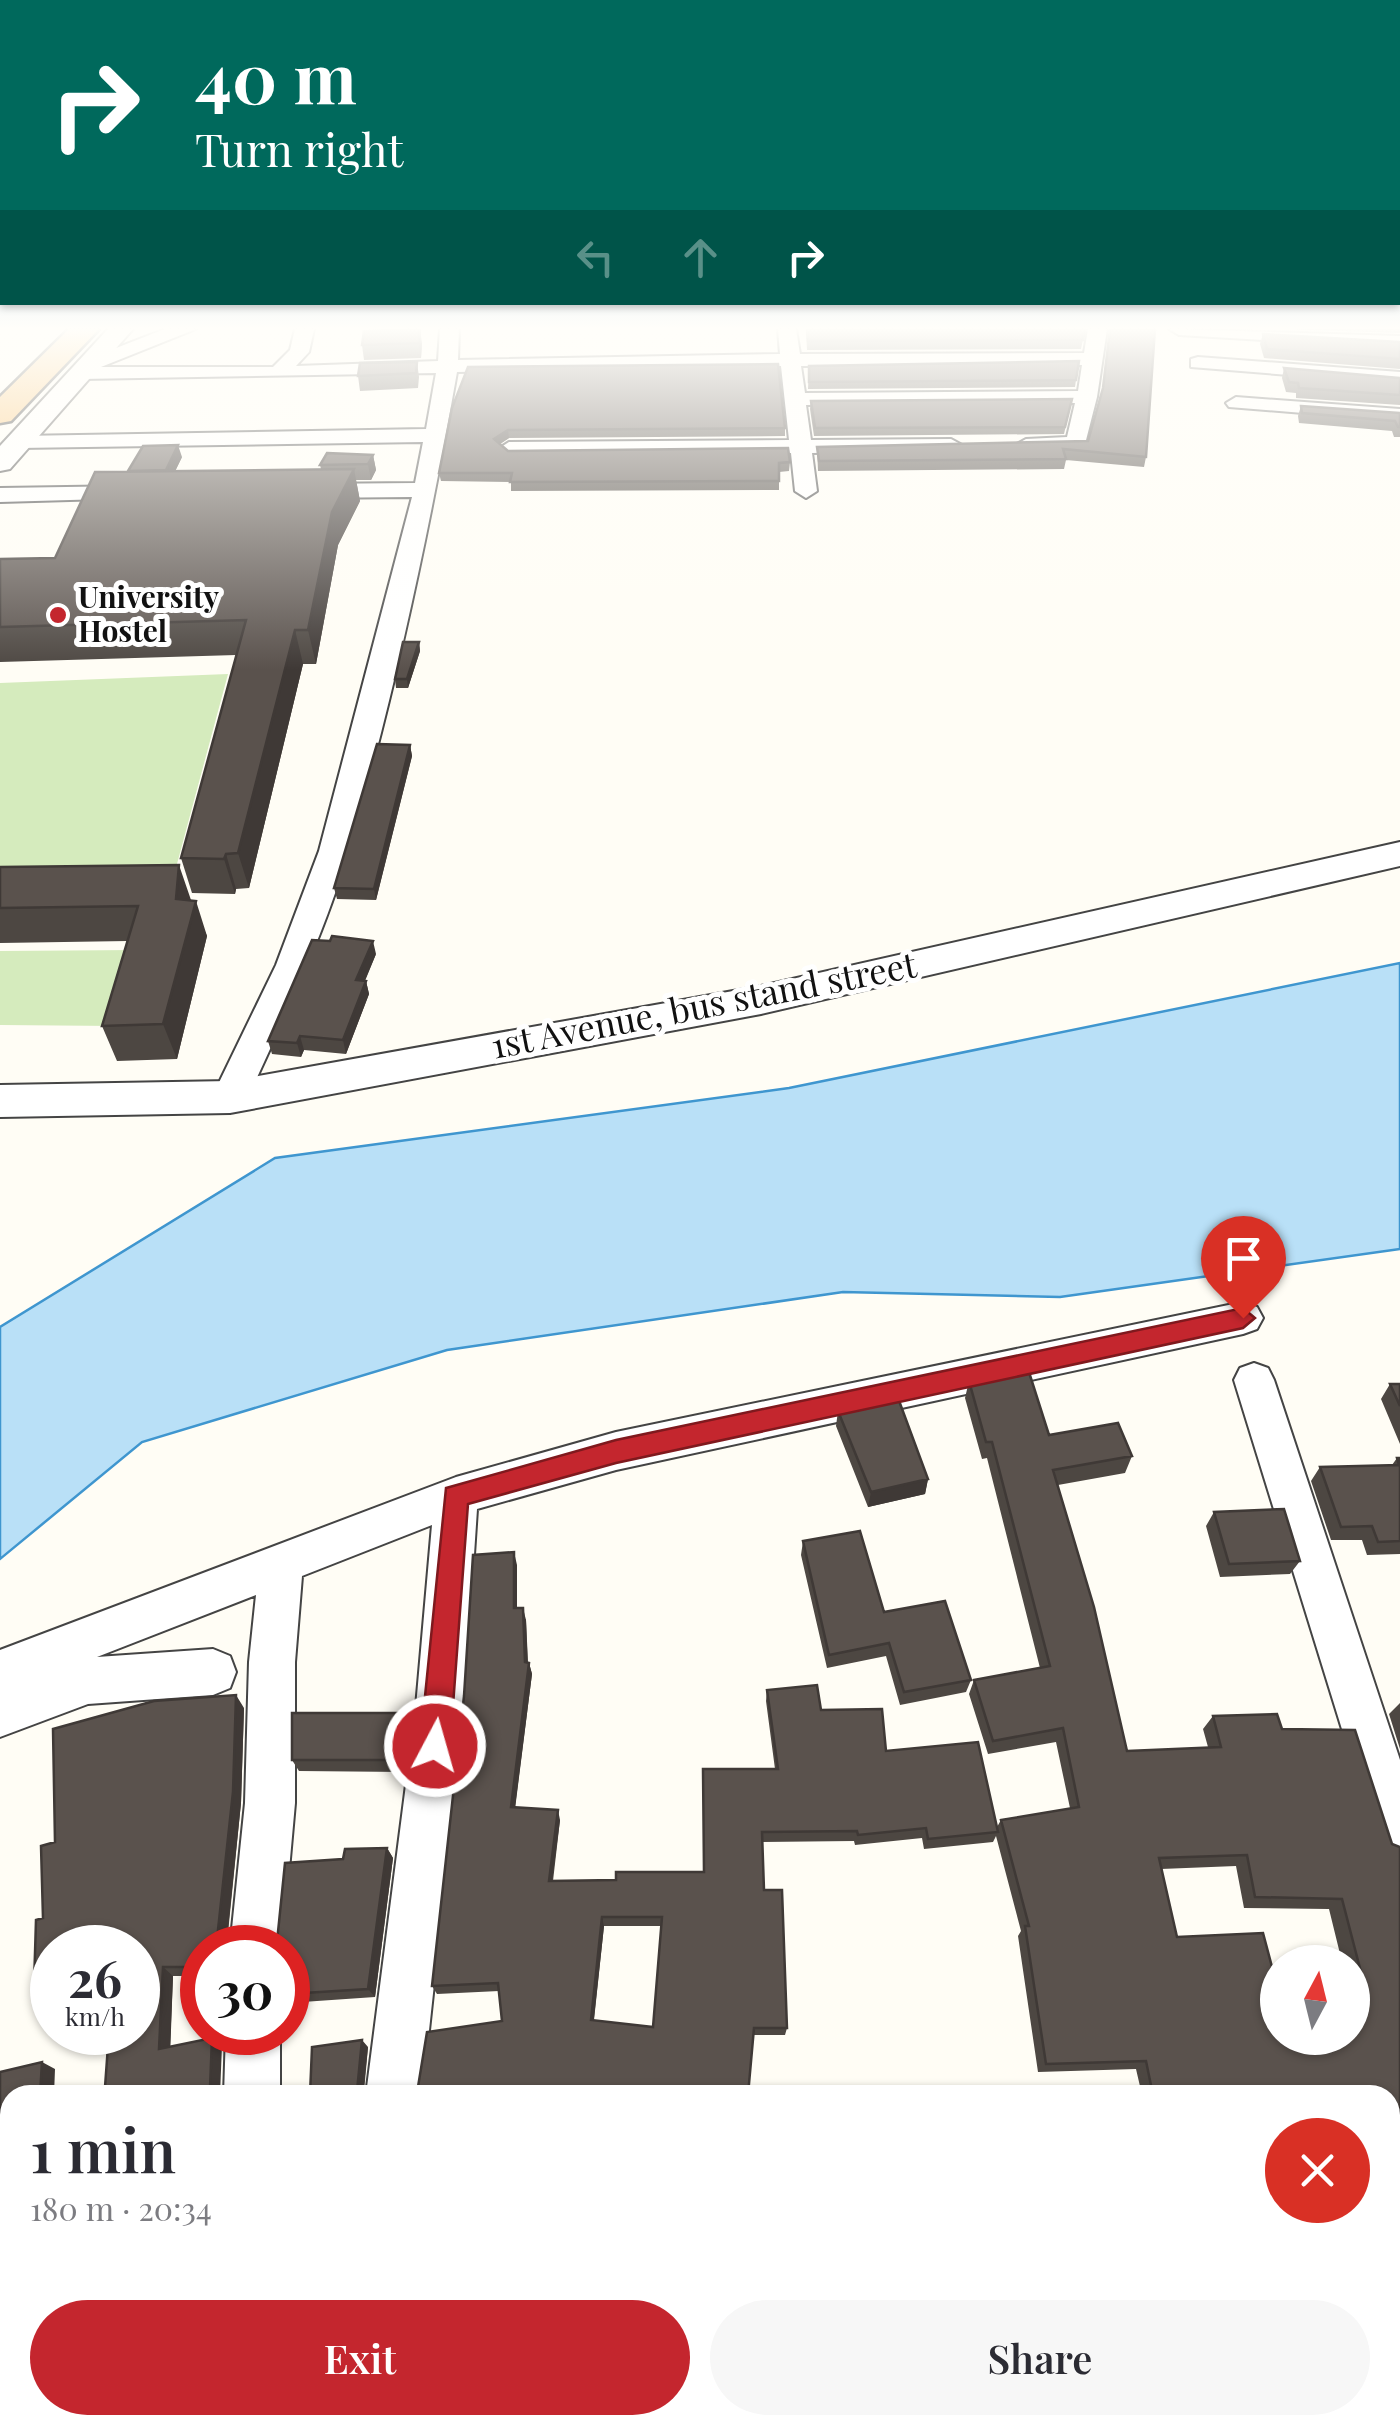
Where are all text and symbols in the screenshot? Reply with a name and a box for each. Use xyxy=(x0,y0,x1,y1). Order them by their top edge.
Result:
text: 40 m xyxy=(195,28,357,122)
icon: right xyxy=(30,40,160,170)
text: Turn right xyxy=(195,118,403,178)
icon: left xyxy=(568,230,623,285)
icon: ahead xyxy=(673,230,728,285)
icon: right xyxy=(778,230,833,285)
place label: University Hostel xyxy=(78,576,220,650)
marker: University Hostel xyxy=(47,604,69,626)
street label: 1st Avenue, bus stand street xyxy=(487,939,921,1068)
pin xyxy=(1201,1216,1286,1319)
icon: arrive xyxy=(1216,1231,1271,1286)
position arrow xyxy=(383,1694,487,1798)
speed limit sign: 30 xyxy=(180,1925,310,2055)
text: 26 xyxy=(68,1944,122,2011)
north arrow xyxy=(1260,1945,1370,2055)
map controls xyxy=(1260,1945,1370,2055)
text: km/h xyxy=(65,1999,125,2032)
text: 1 min xyxy=(30,2108,176,2188)
button: close xyxy=(1265,2118,1370,2223)
text: 180 m · 20:34 xyxy=(30,2186,212,2229)
button: Exit xyxy=(30,2300,690,2415)
button: Share xyxy=(710,2300,1370,2415)

